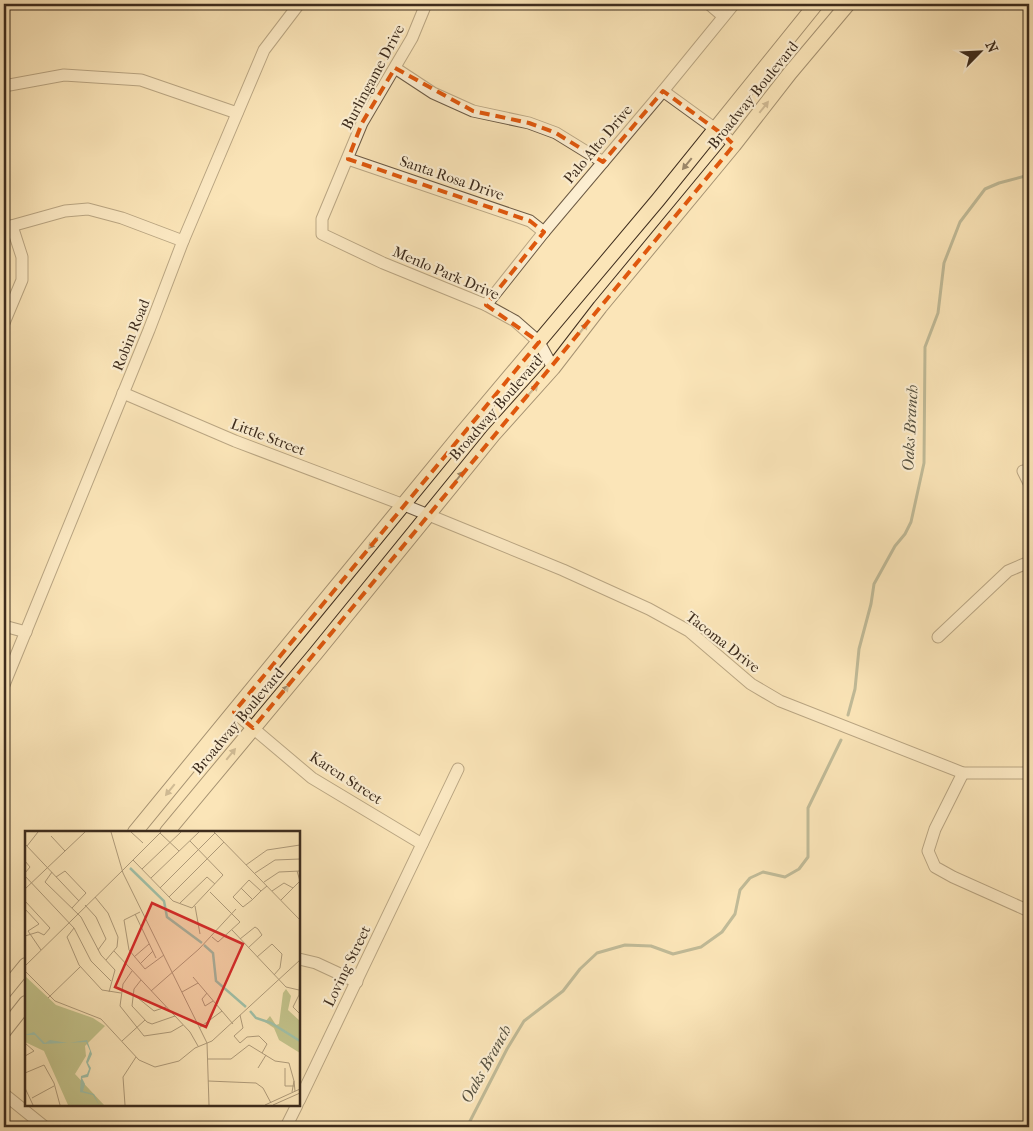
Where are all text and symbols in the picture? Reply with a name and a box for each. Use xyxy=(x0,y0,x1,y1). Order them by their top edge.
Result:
street label: Burlingame Drive xyxy=(338,21,409,133)
north arrow xyxy=(956,28,1006,78)
street label: Broadway Boulevard xyxy=(704,37,802,152)
text: N xyxy=(981,39,1001,56)
street label: Palo Alto Drive xyxy=(560,100,637,187)
one-way arrow xyxy=(759,100,770,113)
street label: Santa Rosa Drive xyxy=(397,152,507,205)
one-way arrow xyxy=(681,157,692,170)
street label: Menlo Park Drive xyxy=(390,242,503,304)
street label: Robin Road xyxy=(108,296,154,373)
one-way arrow xyxy=(577,323,588,336)
street label: Broadway Boulevard xyxy=(446,351,547,464)
one-way arrow xyxy=(527,384,538,396)
water label: Oaks Branch xyxy=(898,384,922,472)
street label: Little Street xyxy=(228,415,308,460)
one-way arrow xyxy=(454,471,465,484)
one-way arrow xyxy=(368,536,379,549)
street label: Tacoma Drive xyxy=(682,607,764,677)
street label: Broadway Boulevard xyxy=(188,664,288,778)
one-way arrow xyxy=(278,685,289,697)
one-way arrow xyxy=(226,748,237,761)
street label: Karen Street xyxy=(306,748,386,809)
one-way arrow xyxy=(164,784,175,797)
inset map xyxy=(25,831,300,1106)
street label: Loving Street xyxy=(320,922,375,1009)
water label: Oaks Branch xyxy=(457,1022,515,1106)

